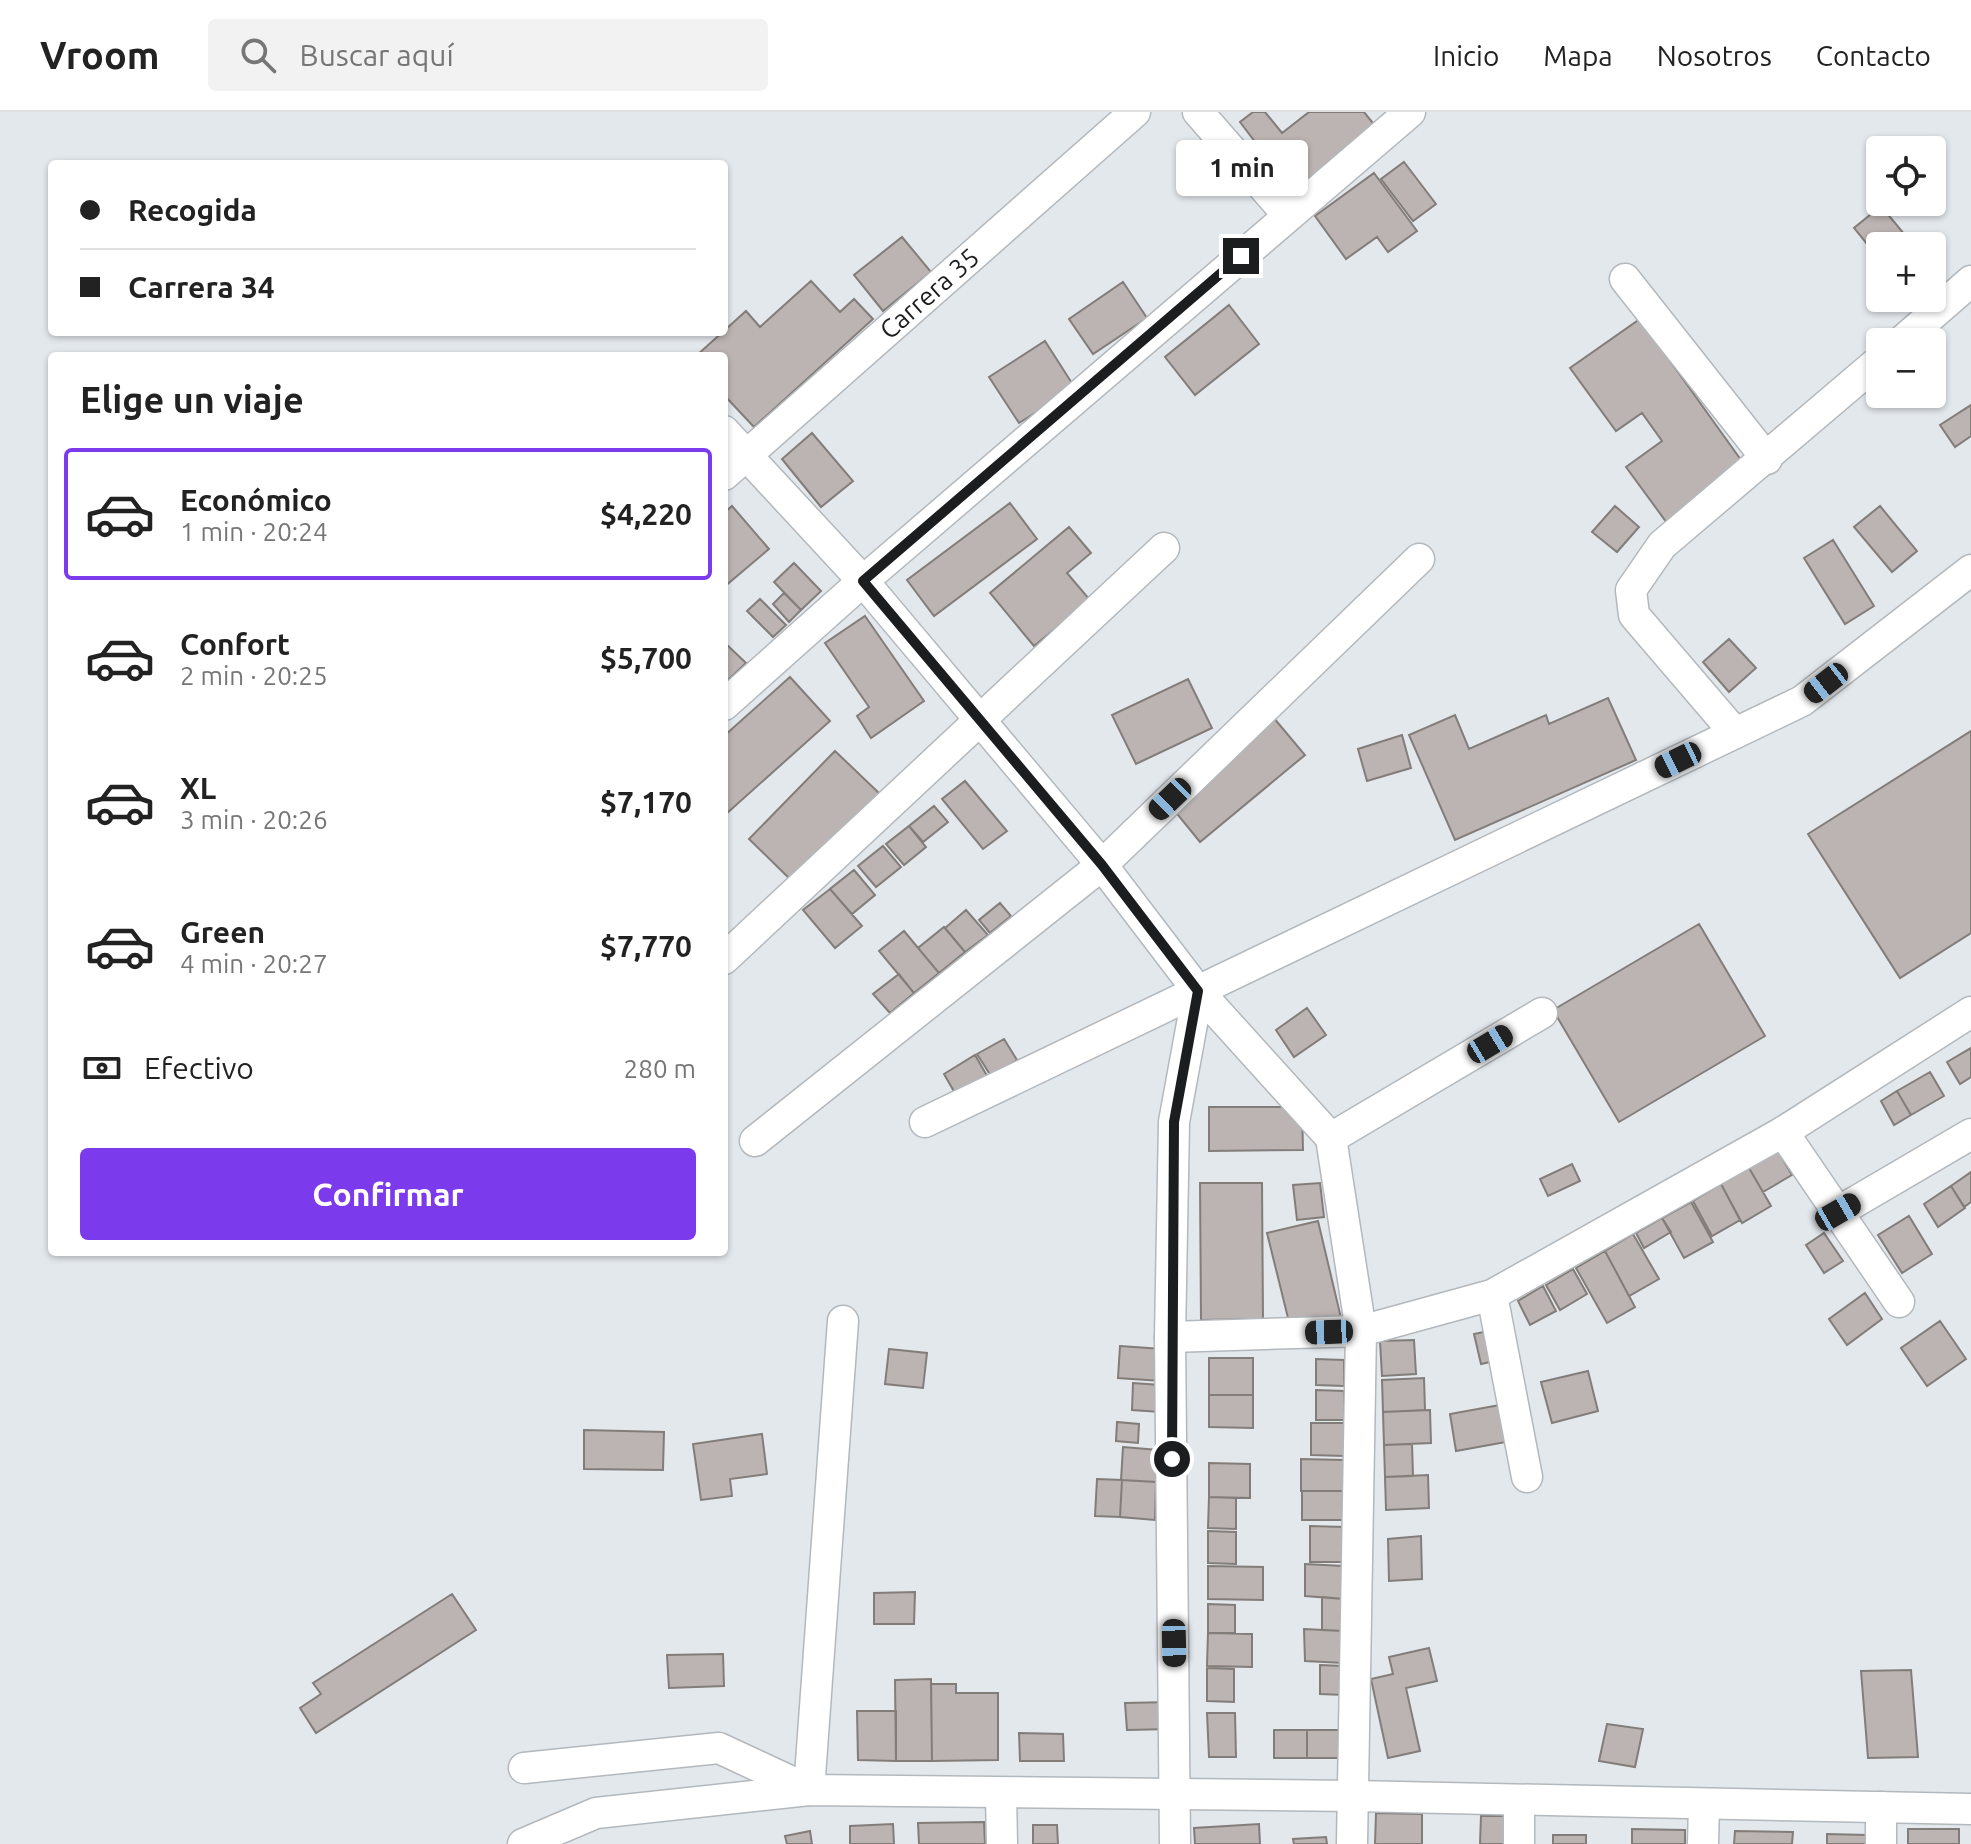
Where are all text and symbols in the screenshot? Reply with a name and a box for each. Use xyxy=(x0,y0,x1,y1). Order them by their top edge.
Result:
search box xyxy=(208,19,768,91)
icon: search xyxy=(236,33,280,77)
text: Vroom xyxy=(40,34,160,76)
text: Buscar aquí xyxy=(300,38,454,72)
text: Inicio xyxy=(1433,40,1499,71)
text: Mapa xyxy=(1543,40,1613,71)
text: Nosotros xyxy=(1657,40,1772,71)
text: Contacto xyxy=(1816,40,1931,71)
map controls xyxy=(1866,136,1946,408)
button: locate xyxy=(1866,136,1946,216)
callout: 1 min xyxy=(1175,140,1307,196)
text: 1 min xyxy=(1209,153,1275,182)
text: Recogida xyxy=(128,193,257,227)
button: + xyxy=(1866,232,1946,312)
route end xyxy=(1223,238,1259,274)
street label: Carrera 35 xyxy=(874,242,984,344)
text: Carrera 34 xyxy=(128,270,275,304)
button: − xyxy=(1866,328,1946,408)
text: Elige un viaje xyxy=(80,379,304,420)
icon: car xyxy=(84,478,156,550)
text: Económico xyxy=(180,483,332,517)
text: $4,220 xyxy=(600,497,692,531)
text: 1 min · 20:24 xyxy=(180,517,328,546)
icon: car xyxy=(84,622,156,694)
text: Confort xyxy=(180,627,290,661)
text: $5,700 xyxy=(600,641,692,675)
car xyxy=(1800,659,1852,707)
text: 2 min · 20:25 xyxy=(180,661,328,690)
car xyxy=(1651,739,1705,781)
icon: car xyxy=(84,766,156,838)
text: XL xyxy=(180,771,216,805)
car xyxy=(1144,774,1196,824)
text: $7,170 xyxy=(600,785,692,819)
text: 3 min · 20:26 xyxy=(180,805,328,834)
icon: car xyxy=(84,910,156,982)
text: Green xyxy=(180,915,265,949)
text: $7,770 xyxy=(600,929,692,963)
text: 4 min · 20:27 xyxy=(180,949,328,978)
car xyxy=(1463,1021,1517,1067)
icon: cash xyxy=(80,1046,124,1090)
text: Efectivo xyxy=(144,1051,254,1085)
text: 280 m xyxy=(624,1054,696,1083)
button: Confirmar xyxy=(80,1148,696,1240)
car xyxy=(1811,1190,1865,1234)
car xyxy=(1305,1319,1353,1345)
route start xyxy=(1154,1441,1190,1477)
car xyxy=(1162,1619,1186,1667)

